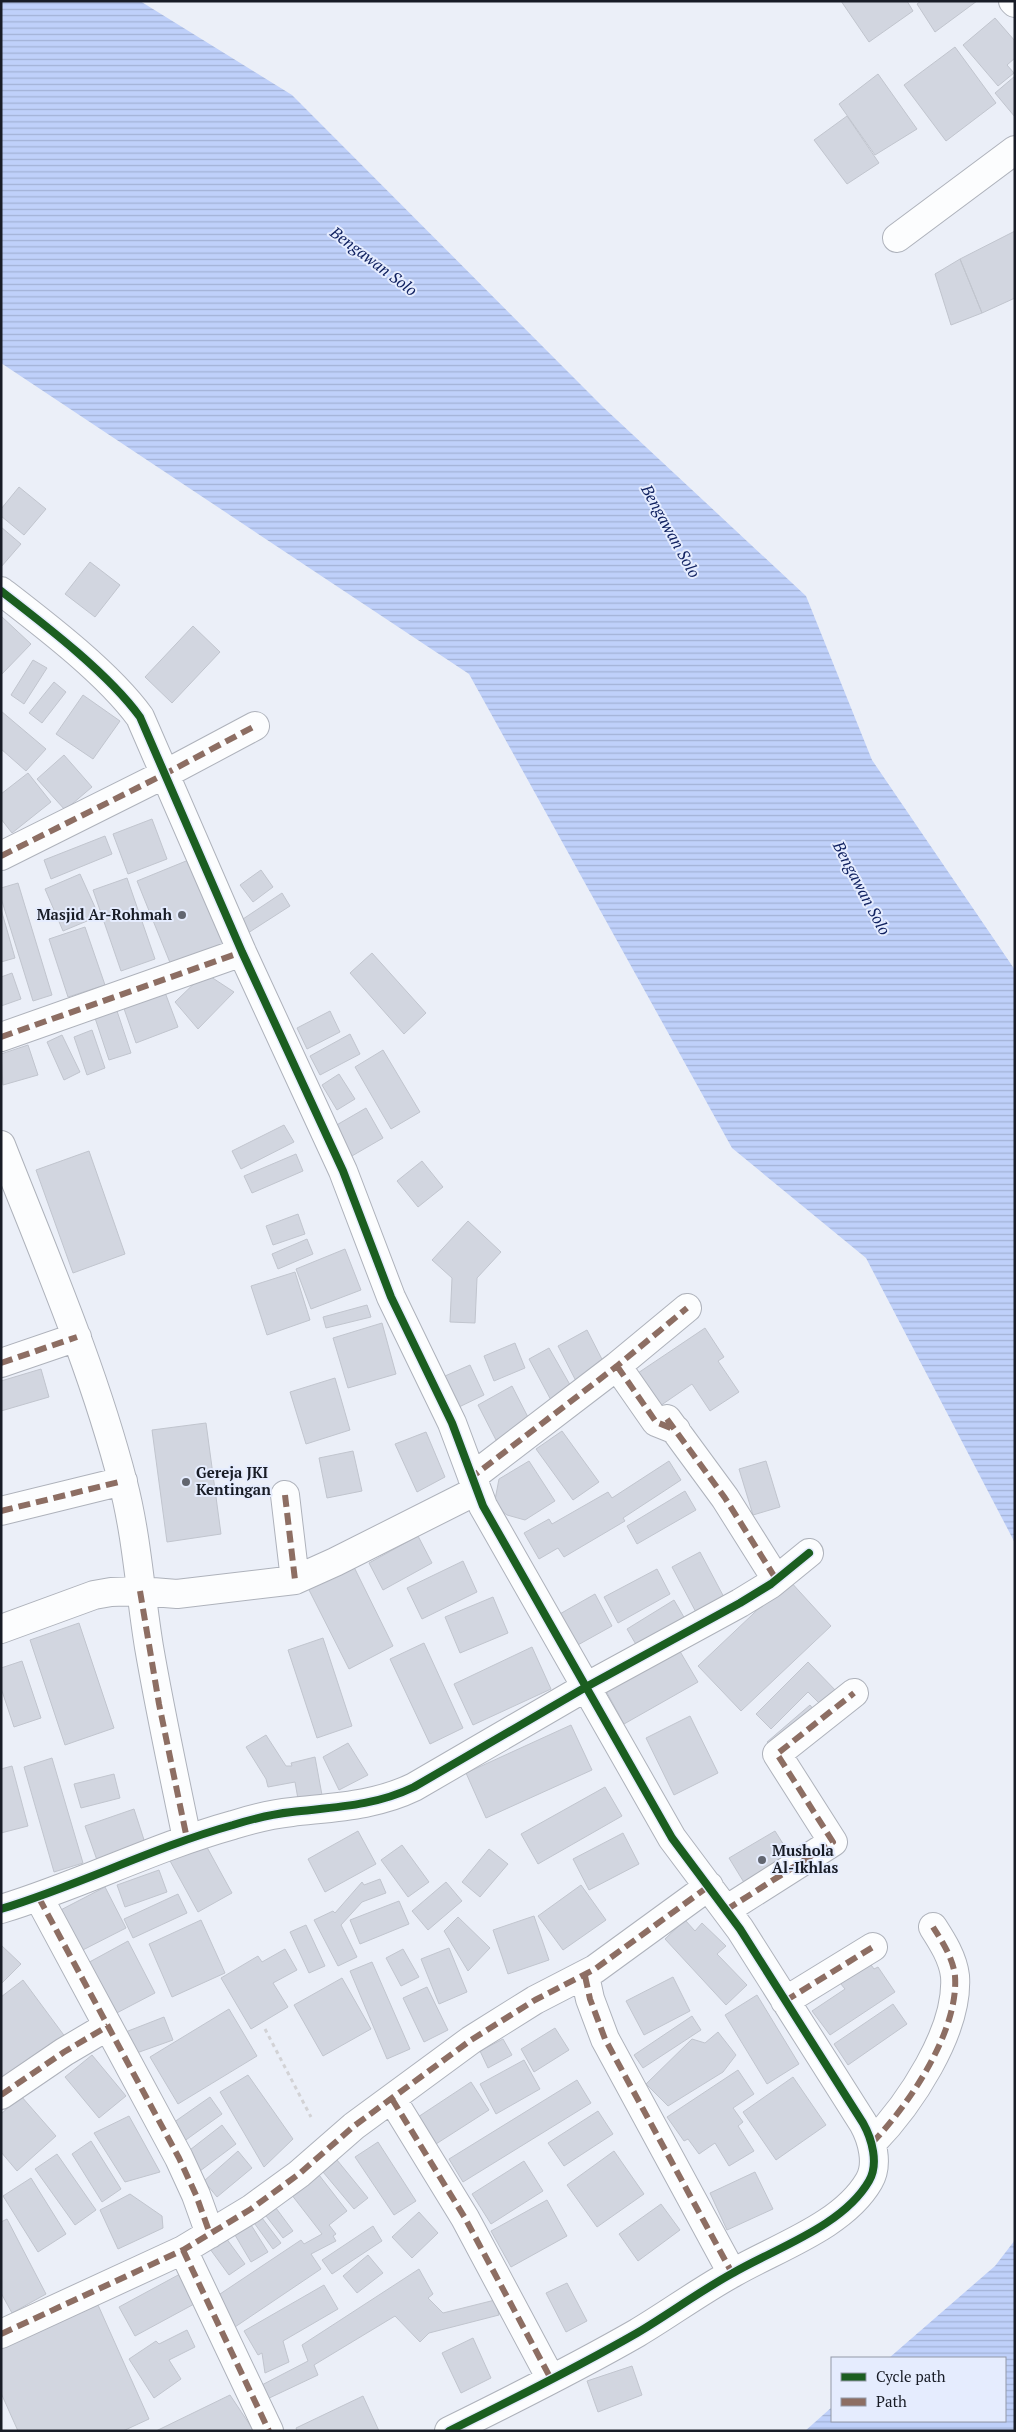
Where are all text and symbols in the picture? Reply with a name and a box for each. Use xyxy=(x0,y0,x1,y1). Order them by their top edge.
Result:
water label: Bengawan Solo xyxy=(325,220,422,301)
water label: Bengawan Solo xyxy=(636,480,706,582)
water label: Bengawan Solo xyxy=(828,836,896,939)
place label: Masjid Ar-Rohmah xyxy=(37,904,172,924)
marker: Masjid Ar-Rohmah xyxy=(176,909,188,921)
place label: Gereja JKI Kentingan xyxy=(196,1462,271,1499)
marker: Gereja JKI Kentingan xyxy=(180,1476,192,1488)
place label: Mushola Al-Ikhlas xyxy=(772,1840,838,1877)
marker: Mushola Al-Ikhlas xyxy=(756,1854,768,1866)
legend xyxy=(831,2357,1006,2422)
text: Cycle path xyxy=(876,2366,946,2386)
text: Path xyxy=(876,2391,907,2411)

